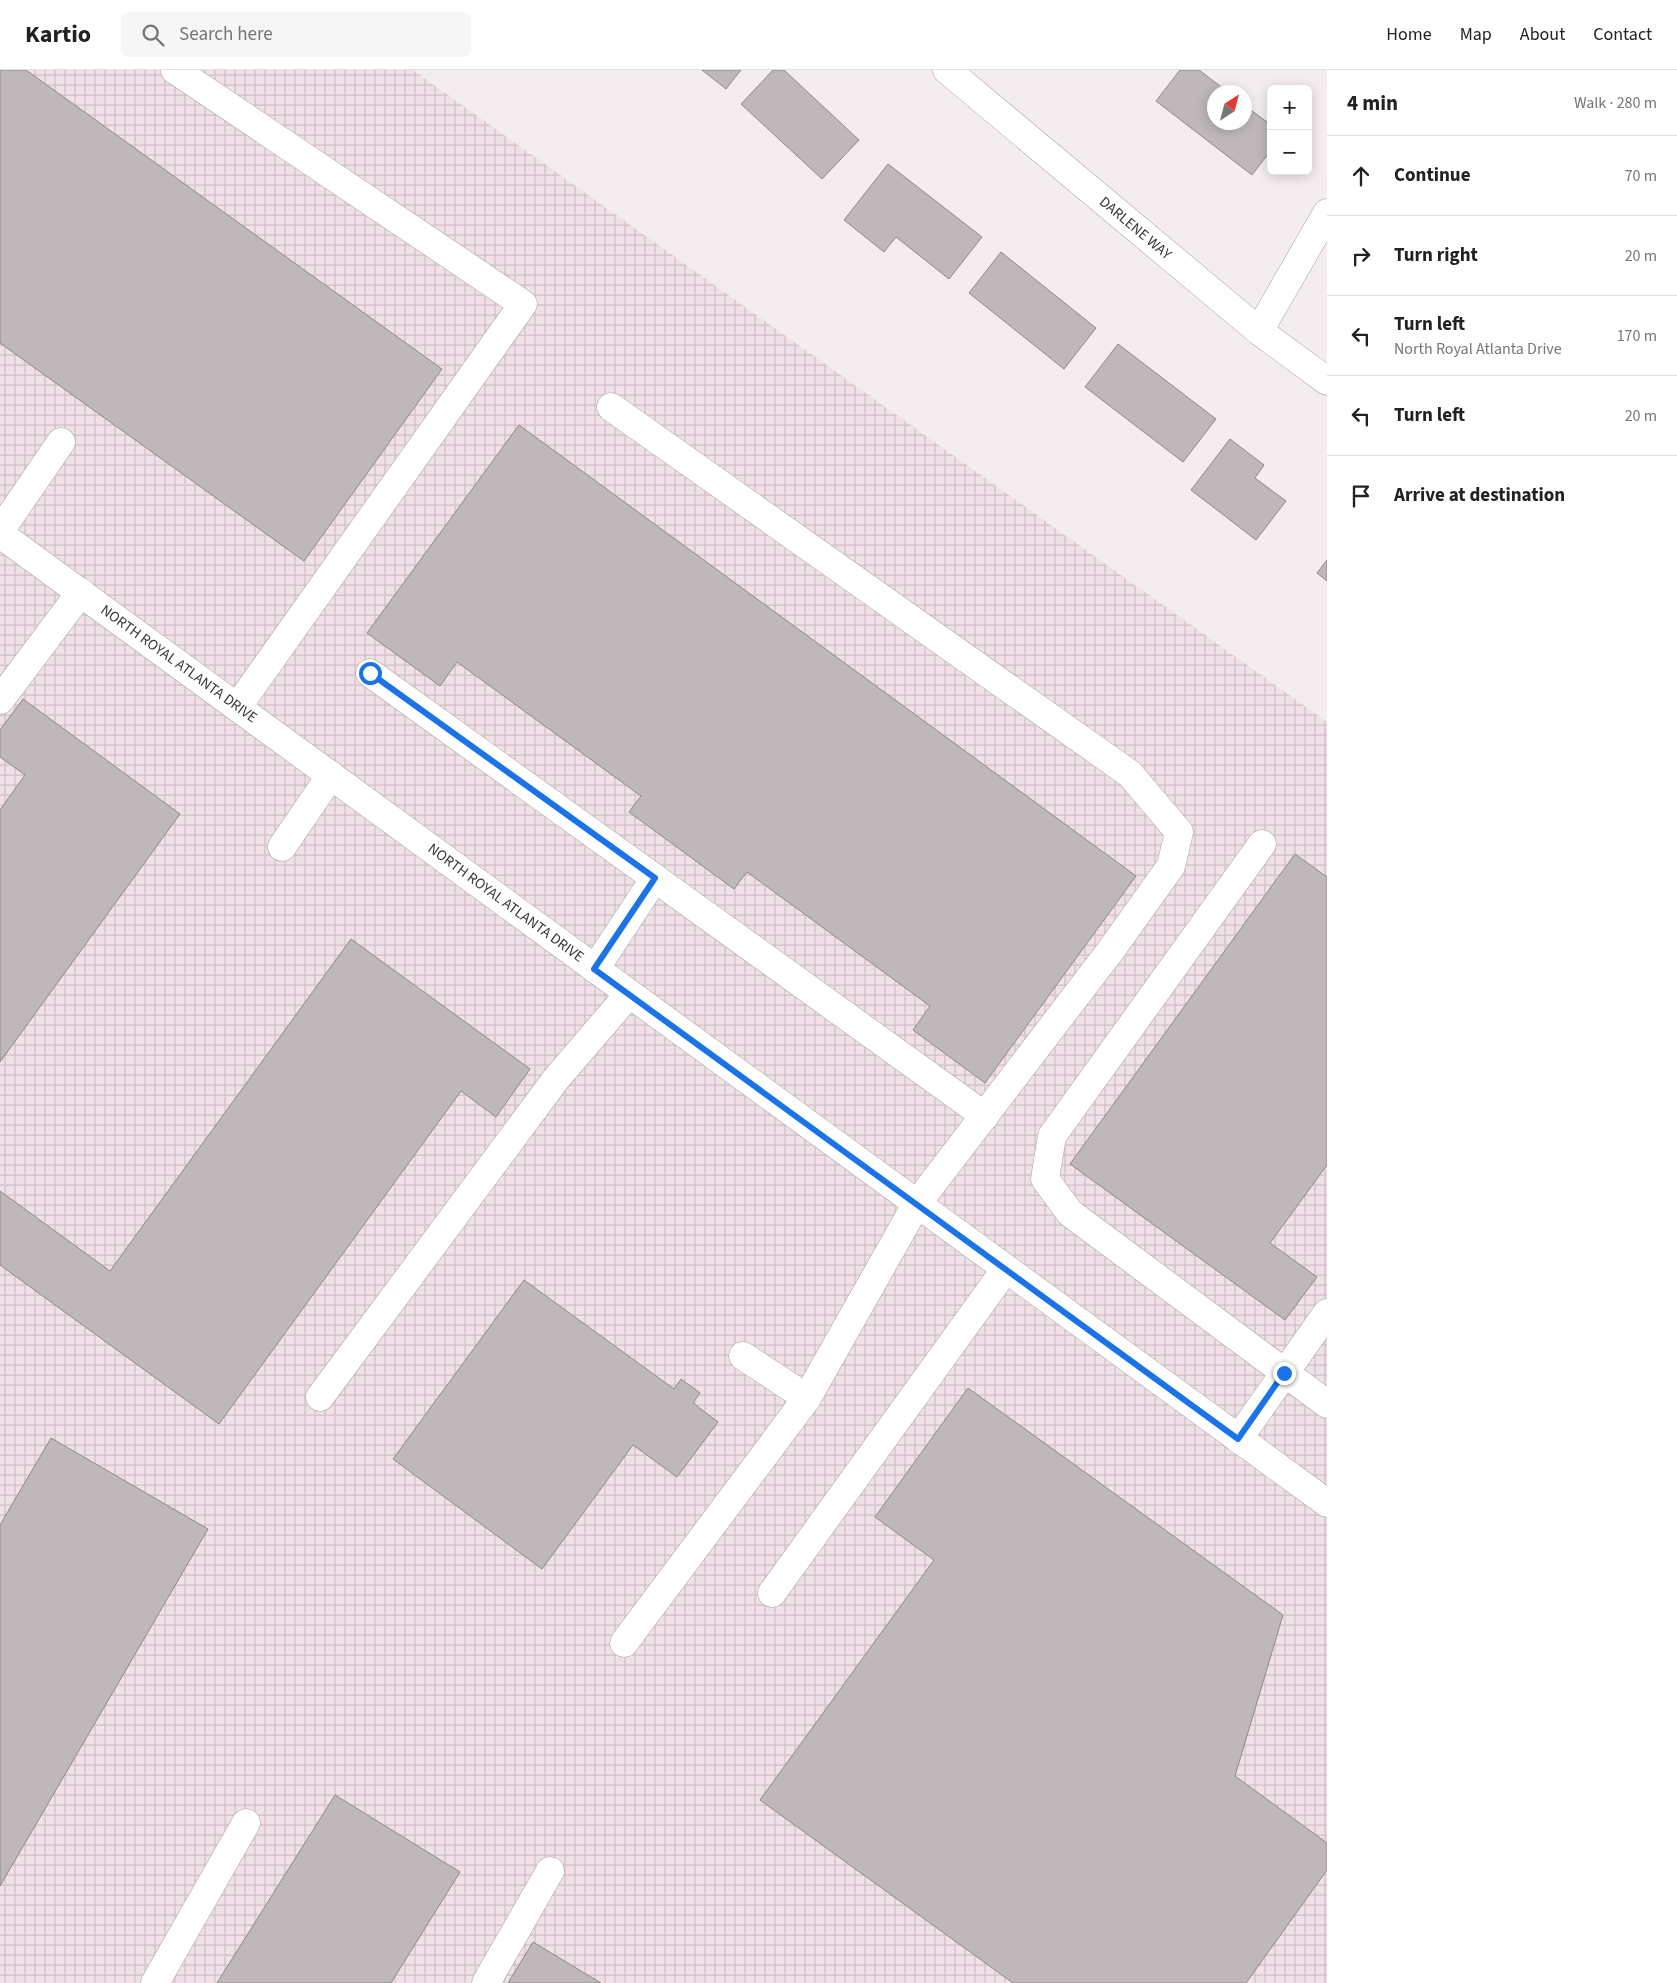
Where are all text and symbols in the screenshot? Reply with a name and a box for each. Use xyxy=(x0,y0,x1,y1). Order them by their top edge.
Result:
search box xyxy=(121,12,471,57)
text: Kartio xyxy=(25,17,91,52)
icon: search xyxy=(139,21,167,49)
text: Search here xyxy=(179,21,273,48)
text: Home xyxy=(1386,22,1432,47)
text: Map xyxy=(1460,22,1492,47)
text: About xyxy=(1520,22,1565,47)
text: Contact xyxy=(1593,22,1652,47)
north arrow xyxy=(1207,85,1252,130)
map controls xyxy=(1267,85,1312,175)
button: + xyxy=(1267,85,1312,130)
text: 4 min xyxy=(1347,88,1398,118)
text: Walk · 280 m xyxy=(1574,92,1657,114)
button: − xyxy=(1267,130,1312,175)
icon: ahead xyxy=(1347,162,1375,190)
text: Continue xyxy=(1394,162,1471,189)
text: 70 m xyxy=(1625,165,1657,187)
street label: DARLENE WAY xyxy=(1095,192,1177,265)
icon: right xyxy=(1347,242,1375,270)
text: Turn right xyxy=(1394,242,1478,269)
text: 20 m xyxy=(1625,245,1657,267)
text: Turn left xyxy=(1394,311,1465,338)
icon: left xyxy=(1347,322,1375,350)
text: 170 m xyxy=(1617,325,1657,347)
text: North Royal Atlanta Drive xyxy=(1394,338,1562,360)
icon: left xyxy=(1347,402,1375,430)
text: Turn left xyxy=(1394,402,1465,429)
text: 20 m xyxy=(1625,405,1657,427)
icon: arrive xyxy=(1347,482,1375,510)
text: Arrive at destination xyxy=(1394,482,1565,509)
street label: NORTH ROYAL ATLANTA DRIVE xyxy=(96,600,262,728)
route start xyxy=(359,662,382,685)
street label: NORTH ROYAL ATLANTA DRIVE xyxy=(423,839,588,967)
route end xyxy=(1273,1362,1296,1385)

